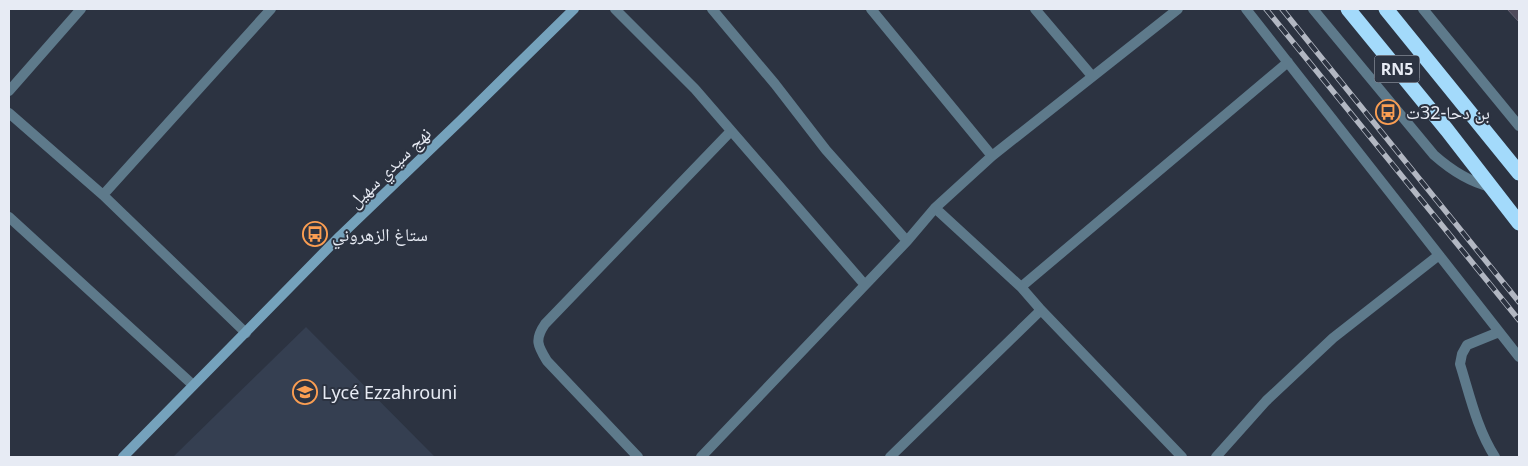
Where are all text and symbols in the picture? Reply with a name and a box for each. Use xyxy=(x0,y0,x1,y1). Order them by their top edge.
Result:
road number: RN5 xyxy=(1374,56,1420,82)
bus stop icon: بن دحا-32ت xyxy=(1375,99,1401,125)
place label: بن دحا-32ت xyxy=(1406,100,1490,124)
street label: نهج سيدي سهيل xyxy=(342,121,438,215)
bus stop icon: ستاغ الزهروني xyxy=(302,221,328,247)
place label: ستاغ الزهروني xyxy=(332,222,428,250)
school or university icon: Lycé Ezzahrouni xyxy=(292,379,318,405)
place label: Lycé Ezzahrouni xyxy=(322,380,457,404)

